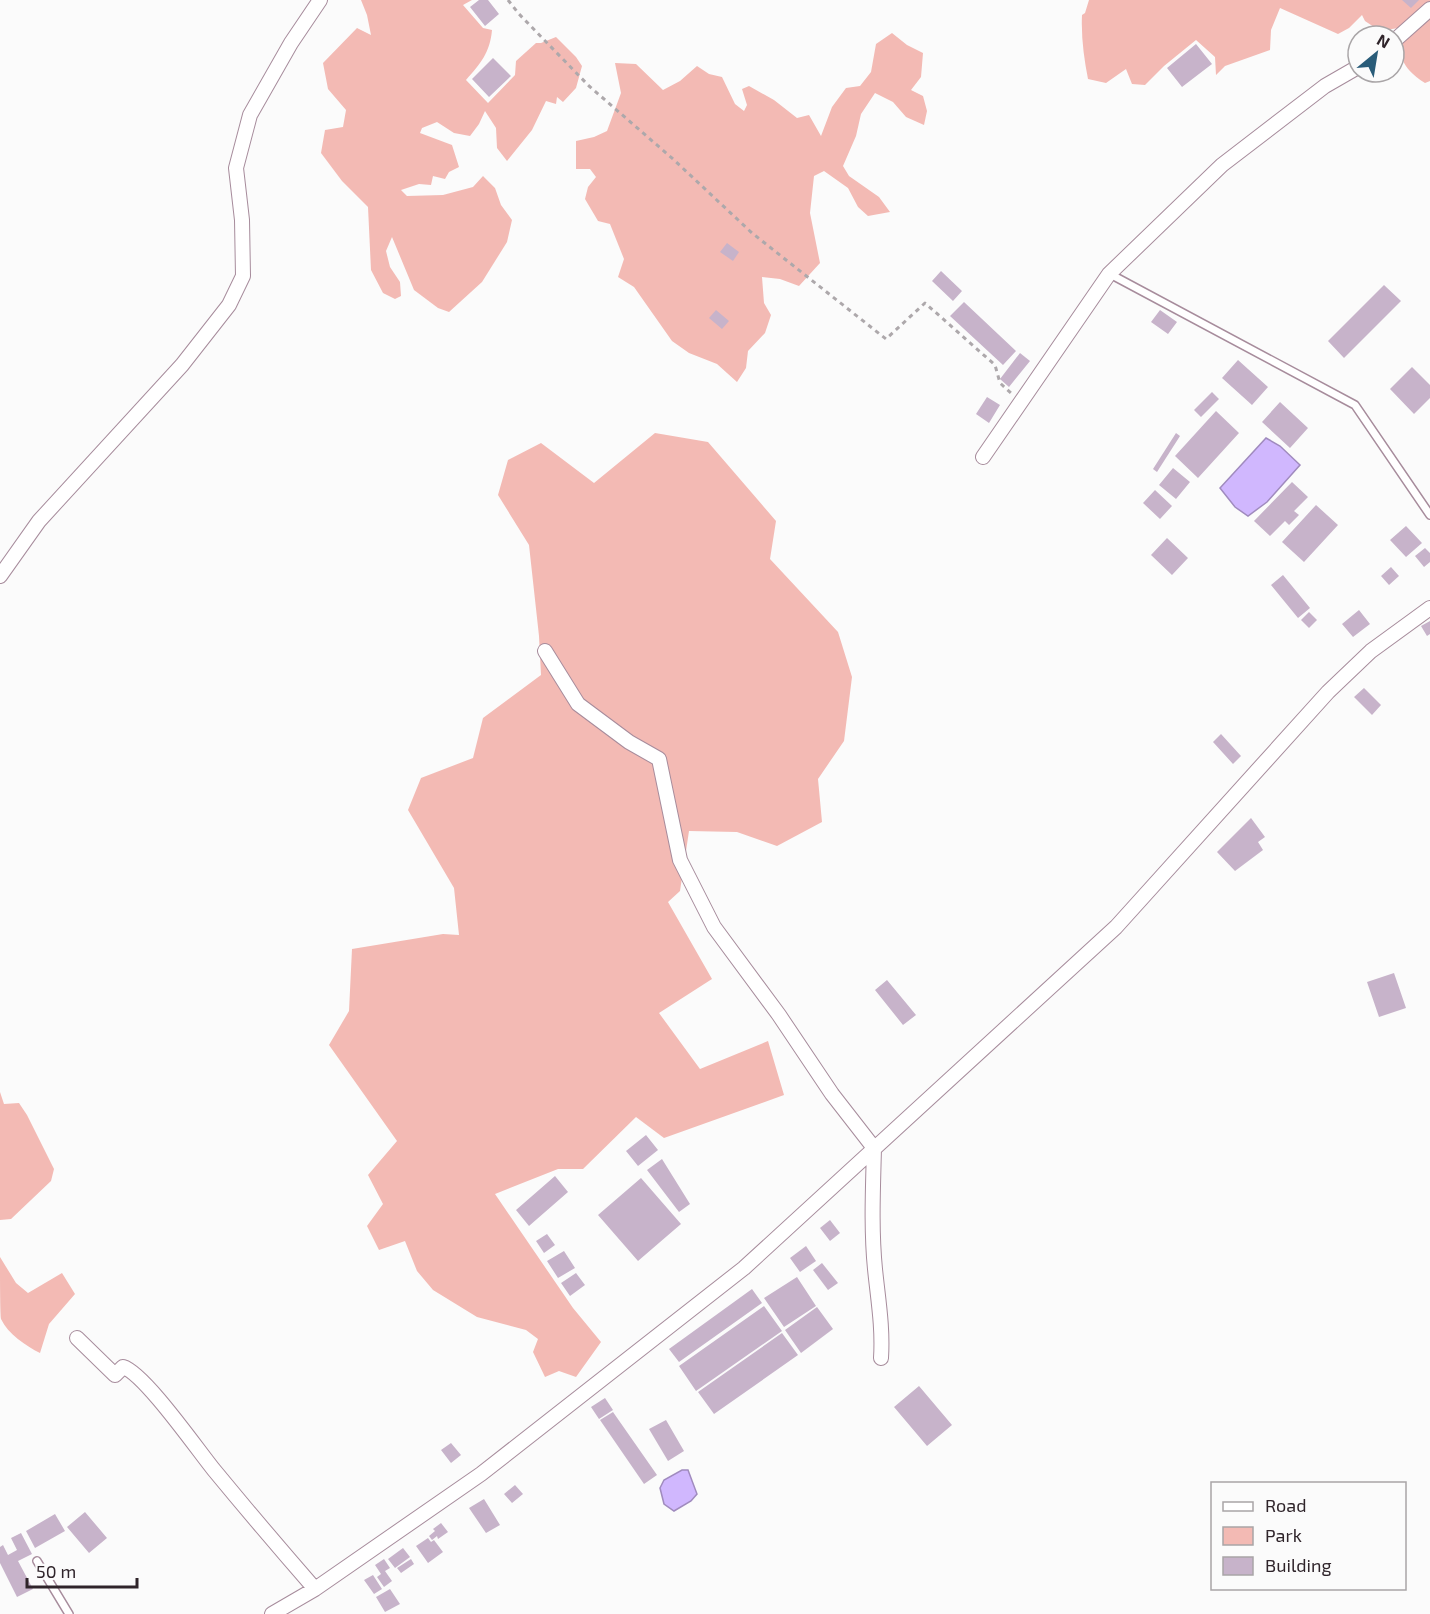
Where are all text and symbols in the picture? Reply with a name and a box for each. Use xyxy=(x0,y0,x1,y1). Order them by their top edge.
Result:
north arrow xyxy=(1346,24,1406,84)
text: N xyxy=(1374,29,1394,52)
legend xyxy=(1211,1482,1406,1590)
text: Road xyxy=(1265,1494,1306,1516)
text: Park xyxy=(1265,1524,1302,1546)
scale bar xyxy=(27,1551,136,1589)
text: Building xyxy=(1265,1554,1332,1576)
text: 50 m xyxy=(36,1560,76,1582)

